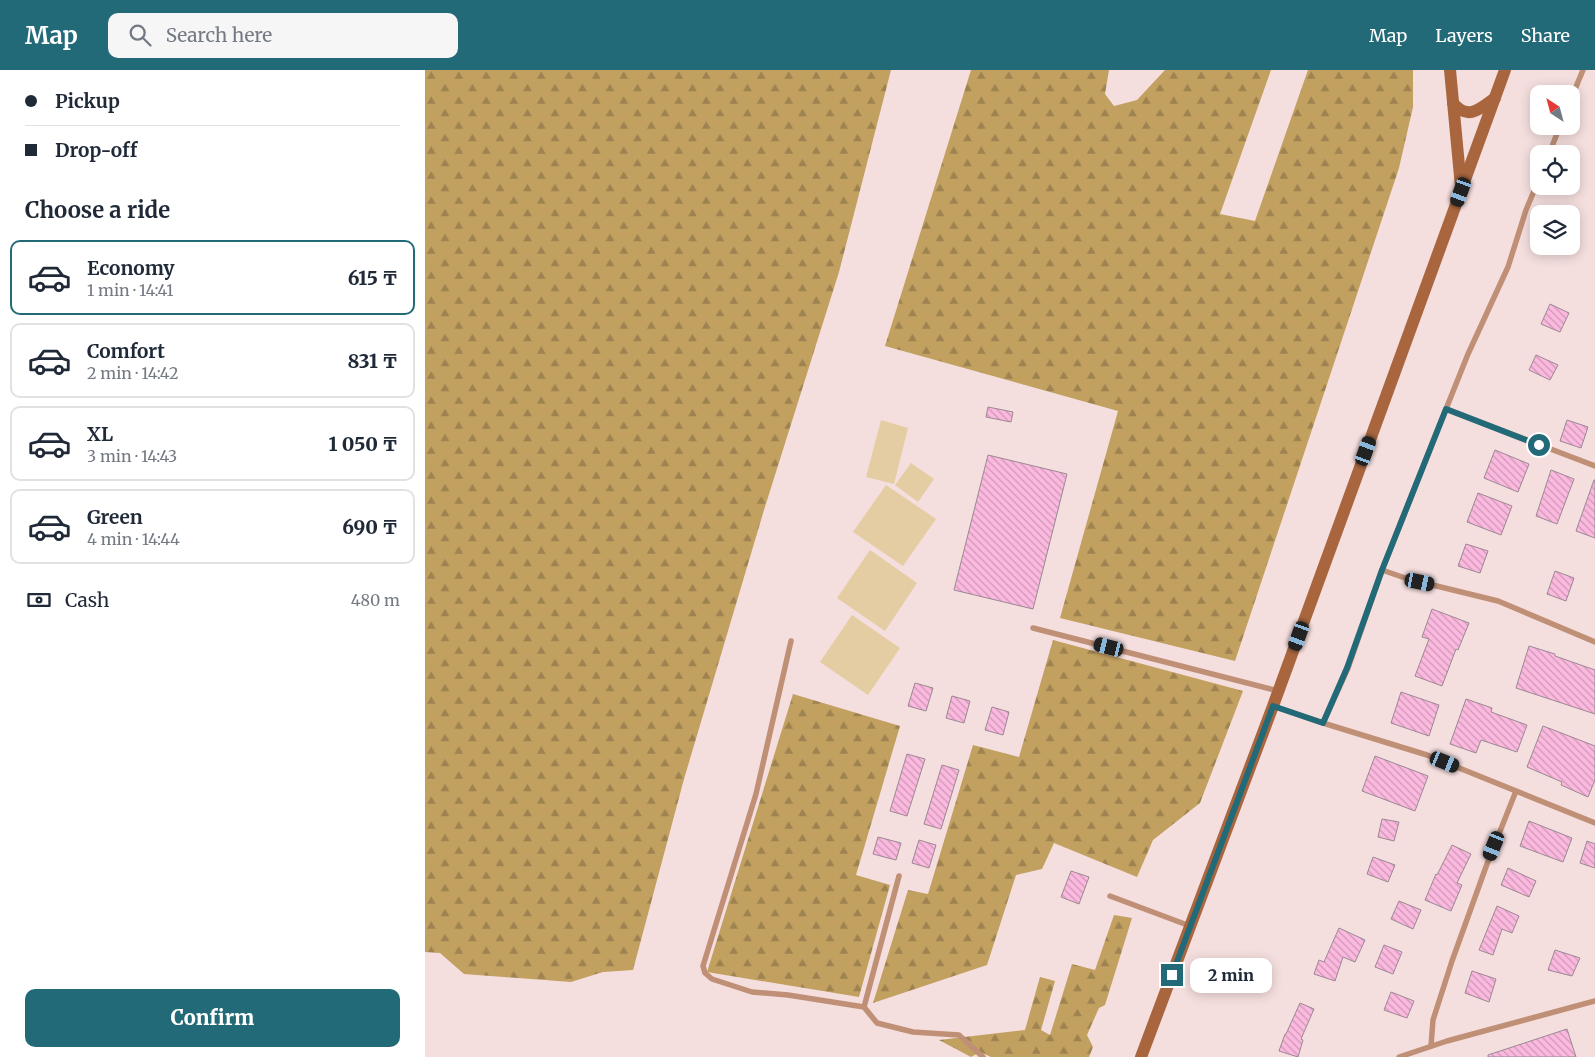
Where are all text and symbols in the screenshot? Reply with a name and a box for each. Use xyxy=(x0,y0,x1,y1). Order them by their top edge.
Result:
search box xyxy=(108,13,458,58)
text: Map xyxy=(25,20,78,51)
icon: search xyxy=(126,21,154,49)
text: Search here xyxy=(166,23,272,47)
text: Map xyxy=(1369,24,1407,47)
text: Layers xyxy=(1435,24,1493,47)
text: Share xyxy=(1521,24,1570,47)
north arrow xyxy=(1530,85,1580,135)
map controls xyxy=(1530,85,1580,255)
text: Pickup xyxy=(55,89,120,113)
text: Drop-off xyxy=(55,138,137,162)
button: locate xyxy=(1530,145,1580,195)
car xyxy=(1448,175,1473,209)
text: Choose a ride xyxy=(25,196,170,224)
button: layers xyxy=(1530,205,1580,255)
icon: car xyxy=(27,255,72,300)
text: Economy xyxy=(87,256,175,280)
text: 615 ₸ xyxy=(348,266,398,290)
text: 1 min · 14:41 xyxy=(87,280,174,300)
icon: car xyxy=(27,338,72,383)
text: Comfort xyxy=(87,339,165,363)
text: 831 ₸ xyxy=(348,349,398,373)
text: 2 min · 14:42 xyxy=(87,363,178,383)
icon: car xyxy=(27,421,72,466)
text: XL xyxy=(87,422,113,446)
text: 1 050 ₸ xyxy=(328,432,398,456)
car xyxy=(1353,434,1378,468)
route start xyxy=(1528,434,1550,456)
text: 3 min · 14:43 xyxy=(87,446,177,466)
icon: car xyxy=(27,504,72,549)
text: Green xyxy=(87,505,143,529)
text: 690 ₸ xyxy=(342,515,398,539)
text: 4 min · 14:44 xyxy=(87,529,180,549)
car xyxy=(1403,572,1436,592)
icon: cash xyxy=(25,586,53,614)
text: Cash xyxy=(65,588,109,612)
text: 480 m xyxy=(351,590,400,610)
car xyxy=(1286,619,1311,653)
car xyxy=(1092,636,1125,658)
car xyxy=(1428,749,1461,775)
car xyxy=(1481,829,1506,863)
callout: 2 min xyxy=(1189,958,1272,992)
route end xyxy=(1161,964,1183,986)
text: 2 min xyxy=(1208,965,1254,985)
button: Confirm xyxy=(25,989,400,1047)

